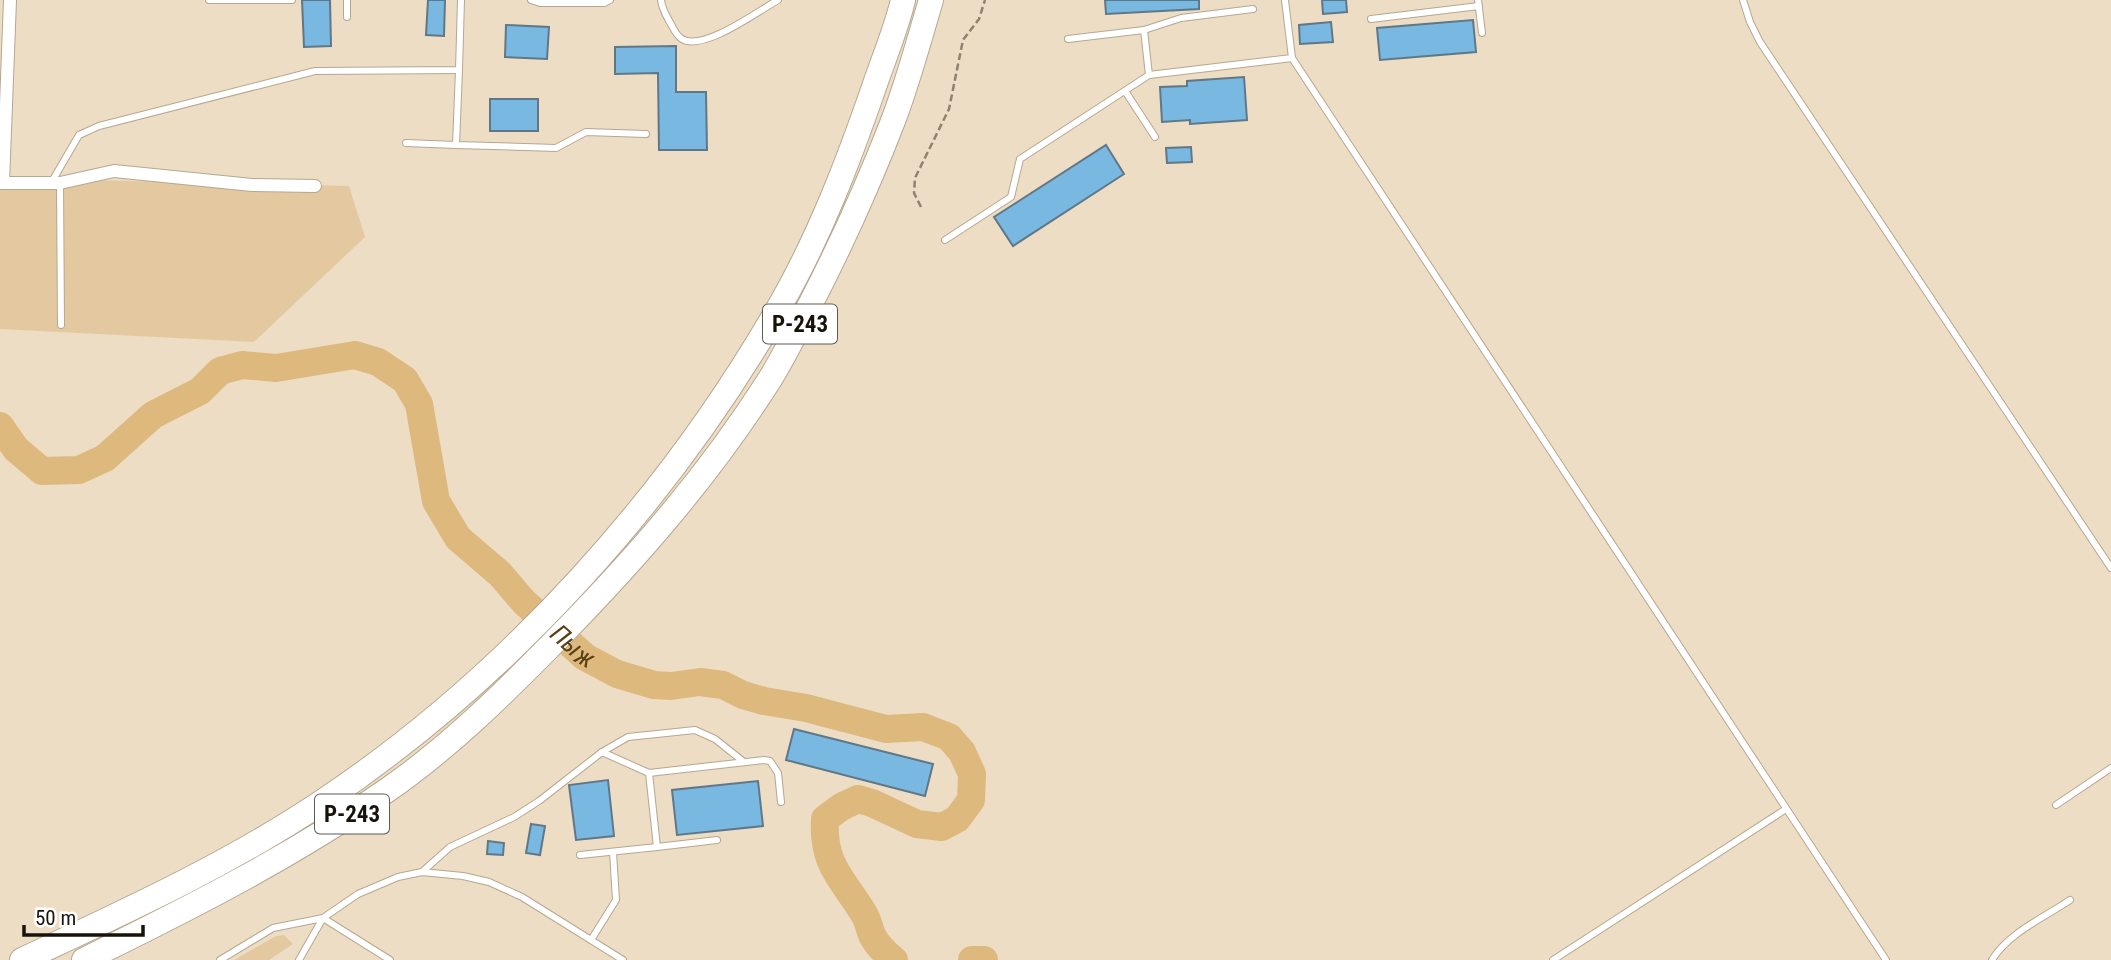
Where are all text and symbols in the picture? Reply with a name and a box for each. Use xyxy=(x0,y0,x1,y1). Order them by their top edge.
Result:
road number: Р-243 xyxy=(763,304,837,344)
water label: Пыж xyxy=(544,618,601,675)
road number: Р-243 xyxy=(315,794,389,834)
scale bar xyxy=(24,894,144,938)
text: 50 m xyxy=(35,906,76,930)

